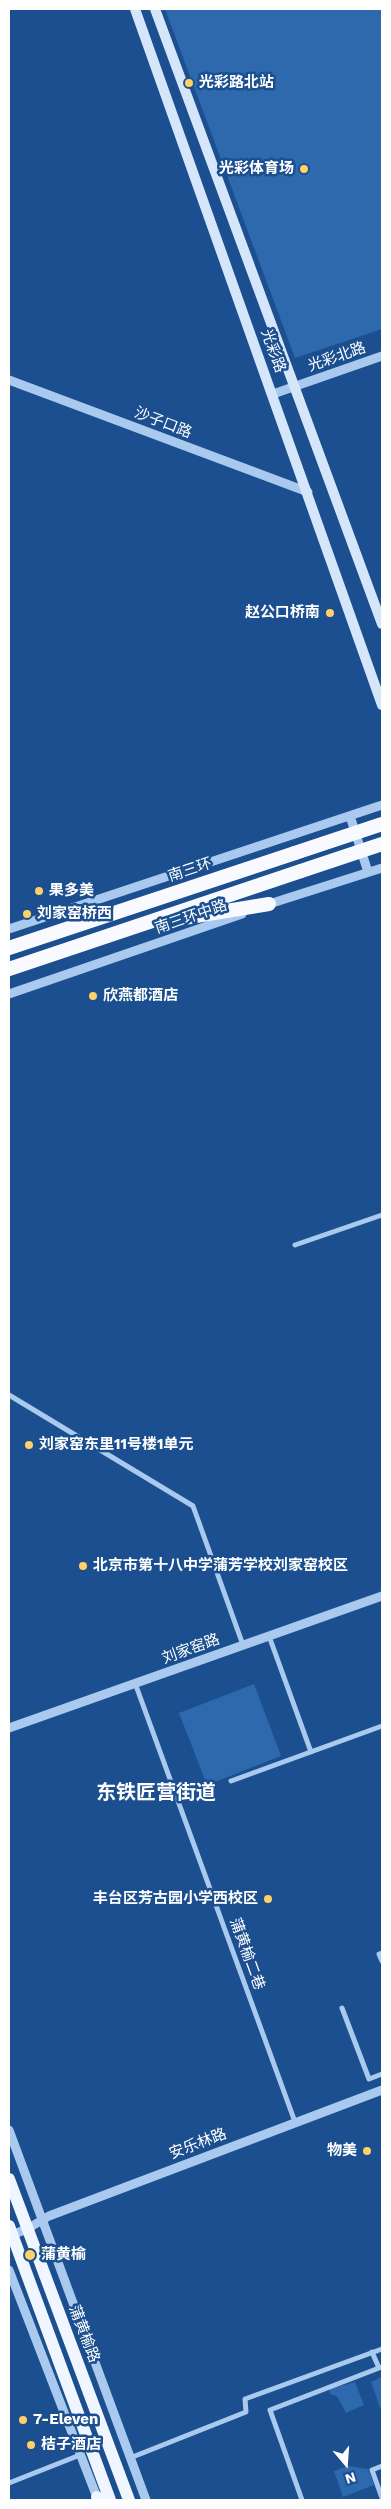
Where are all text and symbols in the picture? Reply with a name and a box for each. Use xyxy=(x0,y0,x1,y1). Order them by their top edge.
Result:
place label: 光彩路北站 xyxy=(199,74,274,92)
marker: 光彩路北站 xyxy=(183,77,195,89)
place label: 光彩体育场 xyxy=(219,160,294,178)
marker: 光彩体育场 xyxy=(298,163,310,175)
street label: 光彩路 xyxy=(257,327,289,375)
street label: 光彩北路 xyxy=(306,339,368,375)
street label: 沙子口路 xyxy=(132,404,194,442)
place label: 赵公口桥南 xyxy=(245,604,320,622)
marker: 赵公口桥南 xyxy=(324,607,336,619)
street label: 南三环 xyxy=(166,854,214,886)
place label: 果多美 xyxy=(49,882,94,900)
marker: 果多美 xyxy=(33,885,45,897)
street label: 南三环中路 xyxy=(153,896,229,938)
place label: 刘家窑桥西 xyxy=(37,905,112,923)
marker: 刘家窑桥西 xyxy=(21,908,33,920)
place label: 欣燕都酒店 xyxy=(103,987,178,1005)
marker: 欣燕都酒店 xyxy=(87,990,99,1002)
place label: 刘家窑东里11号楼1单元 xyxy=(39,1436,193,1454)
marker: 刘家窑东里11号楼1单元 xyxy=(23,1439,35,1451)
place label: 北京市第十八中学蒲芳学校刘家窑校区 xyxy=(93,1557,348,1575)
marker: 北京市第十八中学蒲芳学校刘家窑校区 xyxy=(77,1560,89,1572)
street label: 刘家窑路 xyxy=(160,1630,222,1668)
district label: 东铁匠营街道 xyxy=(96,1781,216,1805)
place label: 丰台区芳古园小学西校区 xyxy=(93,1890,258,1908)
marker: 丰台区芳古园小学西校区 xyxy=(262,1893,274,1905)
street label: 蒲黄榆二巷 xyxy=(226,1916,268,1992)
street label: 安乐林路 xyxy=(167,2125,229,2163)
place label: 物美 xyxy=(327,2142,357,2160)
marker: 物美 xyxy=(361,2145,373,2157)
place label: 蒲黄榆 xyxy=(41,2246,86,2264)
marker: 蒲黄榆 xyxy=(23,2248,37,2262)
street label: 蒲黄榆路 xyxy=(65,2303,103,2365)
place label: 7-Eleven xyxy=(33,2411,98,2429)
marker: 7-Eleven xyxy=(17,2414,29,2426)
place label: 桔子酒店 xyxy=(41,2436,101,2454)
marker: 桔子酒店 xyxy=(25,2439,37,2451)
north arrow xyxy=(321,2439,371,2489)
text: N xyxy=(343,2469,358,2487)

